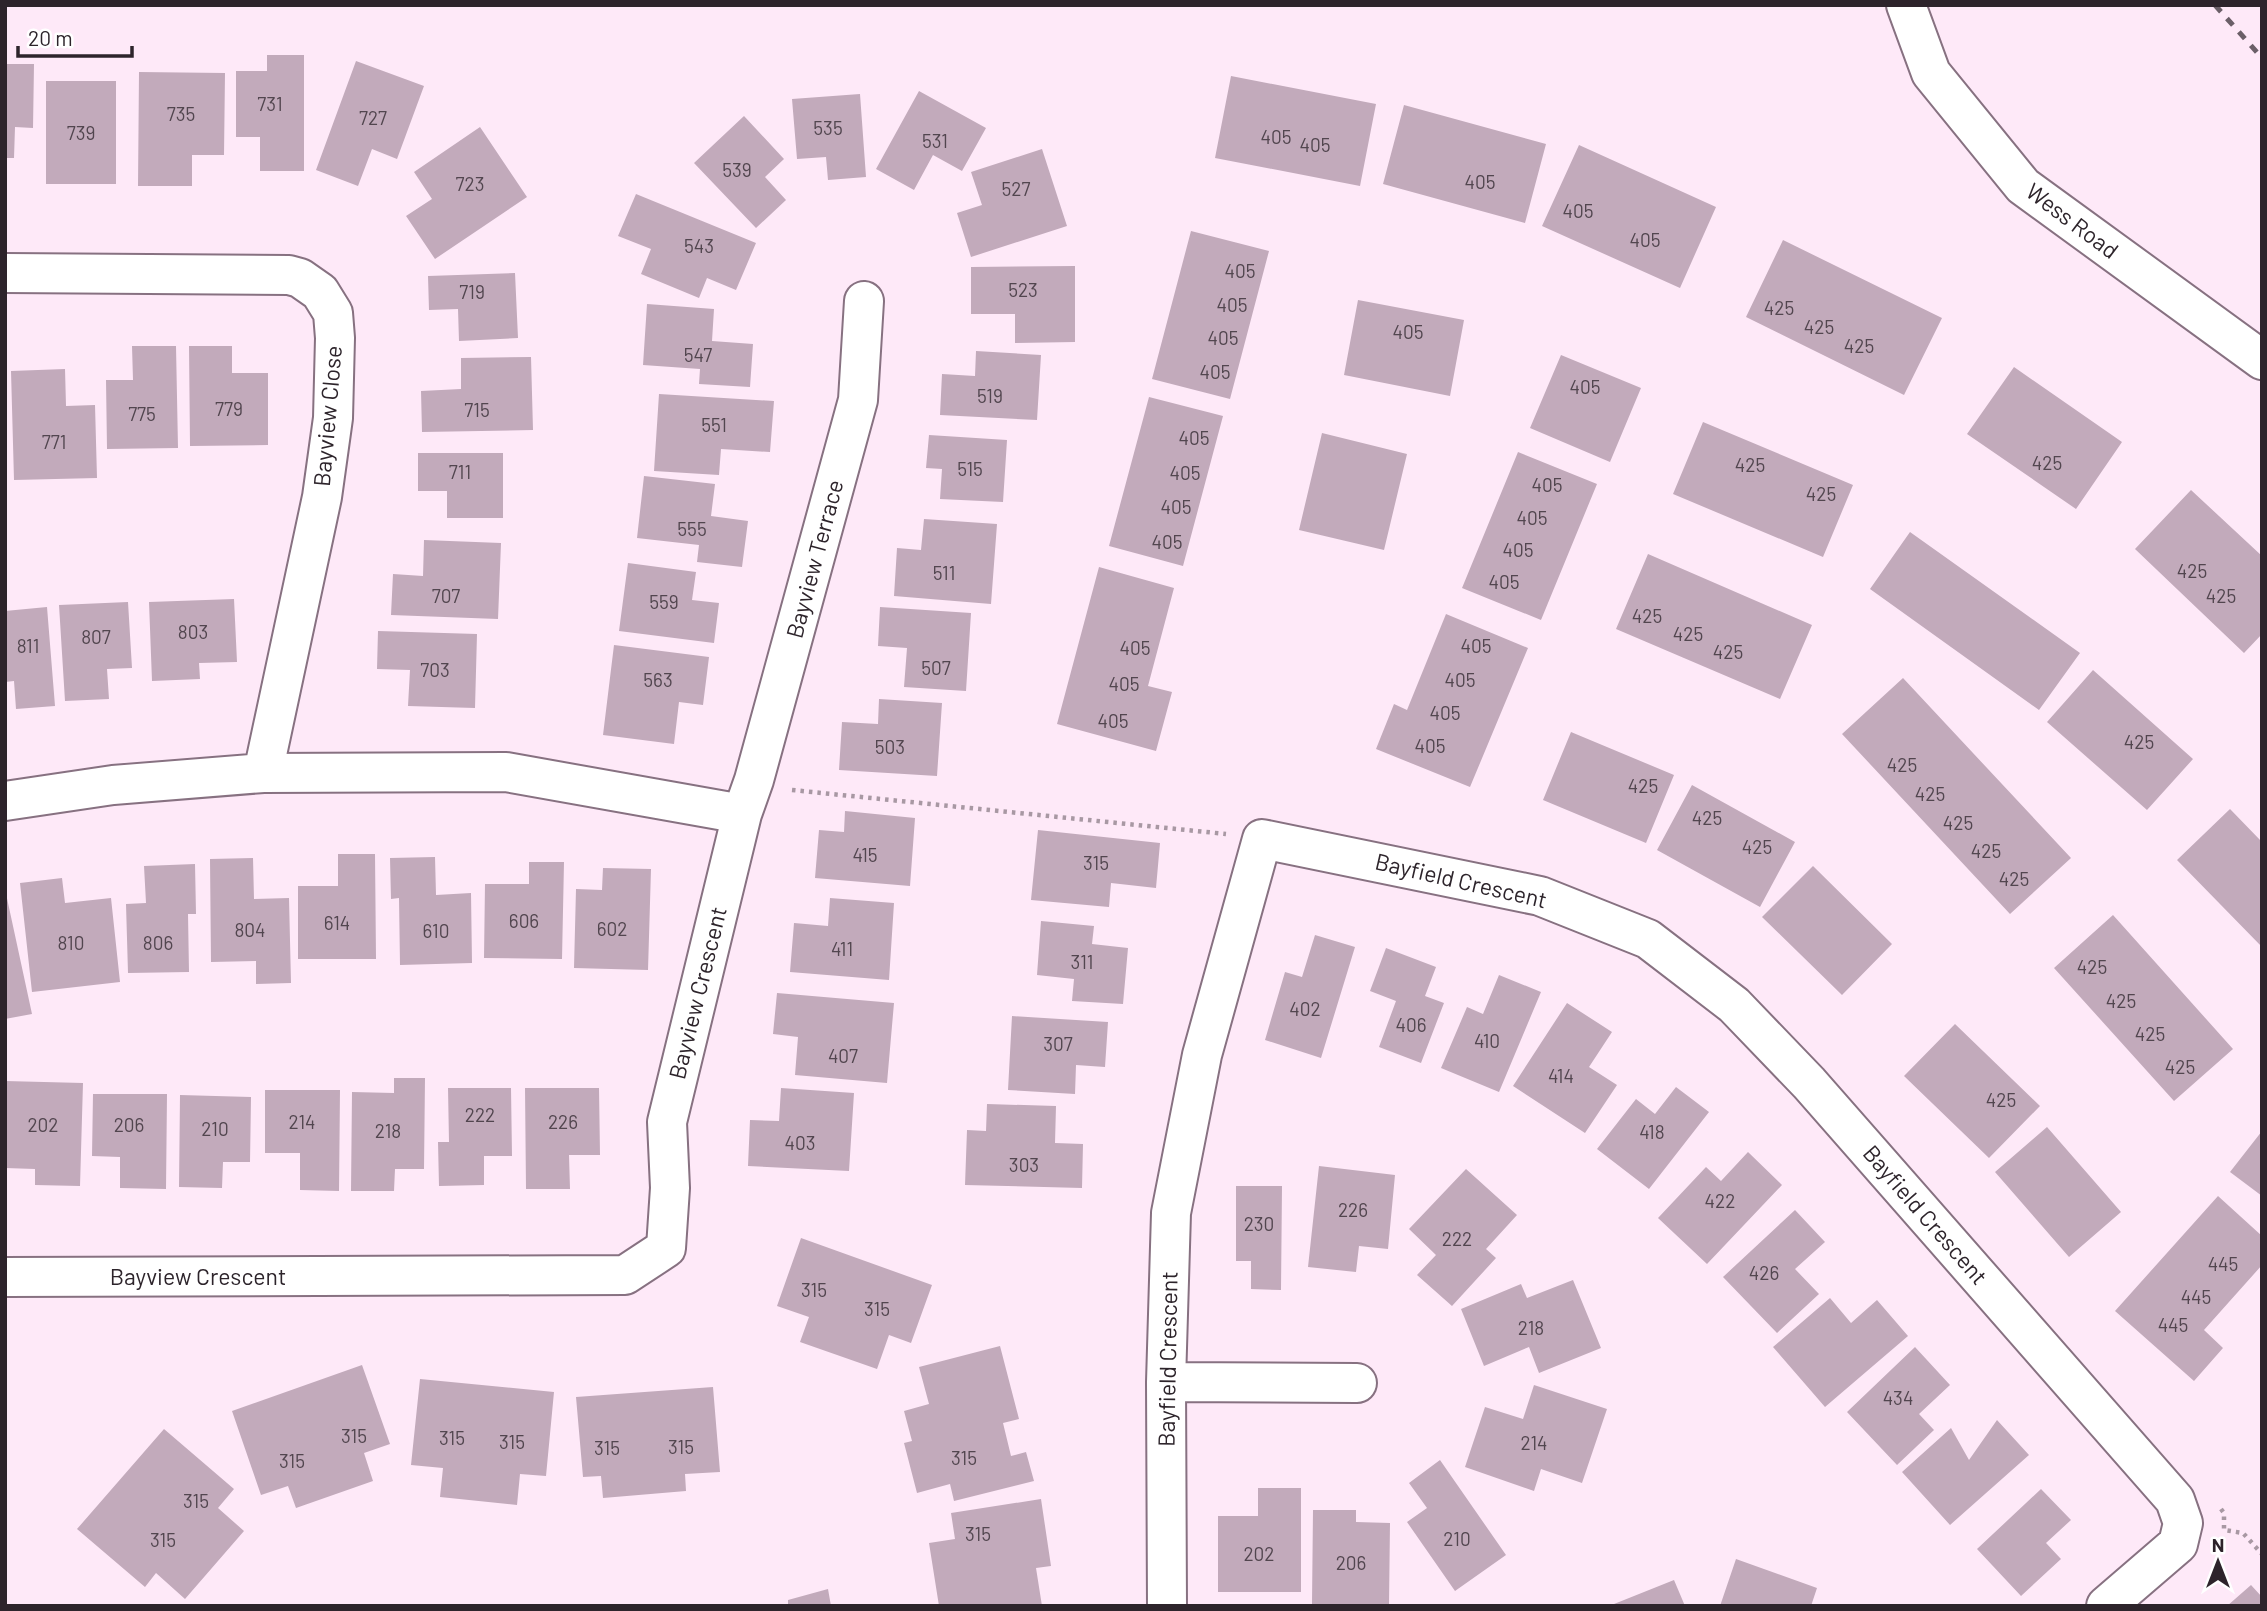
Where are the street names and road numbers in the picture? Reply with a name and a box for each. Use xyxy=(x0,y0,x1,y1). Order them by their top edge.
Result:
street label: Wess Road xyxy=(2021,176,2124,264)
street label: Bayview Close xyxy=(307,344,347,488)
street label: Bayview Terrace xyxy=(779,477,849,641)
street label: Bayfield Crescent xyxy=(1373,847,1550,913)
street label: Bayview Crescent xyxy=(662,904,732,1082)
street label: Bayfield Crescent xyxy=(1858,1139,1994,1290)
street label: Bayview Crescent xyxy=(110,1262,286,1290)
street label: Bayfield Crescent xyxy=(1151,1271,1183,1447)

